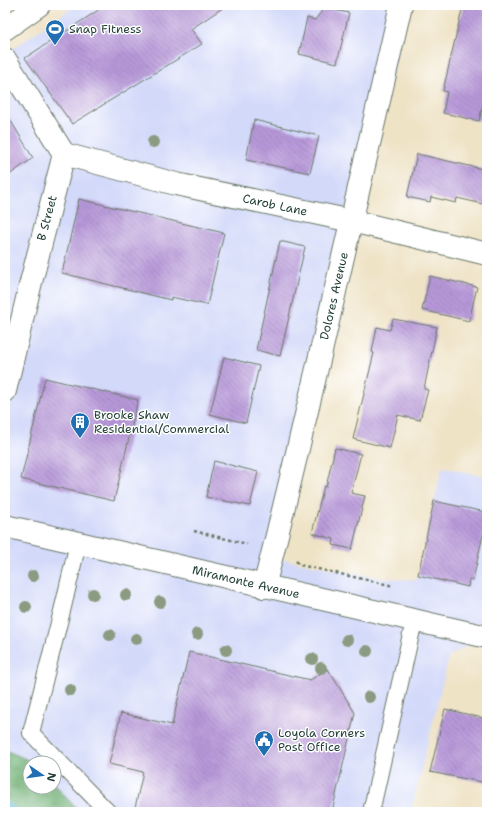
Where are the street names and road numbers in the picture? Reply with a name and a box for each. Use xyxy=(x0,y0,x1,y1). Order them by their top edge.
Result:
street label: Carob Lane xyxy=(241,190,309,220)
street label: B Street xyxy=(33,193,61,243)
street label: Dolores Avenue xyxy=(316,250,352,341)
street label: Miramonte Avenue xyxy=(191,562,302,602)

